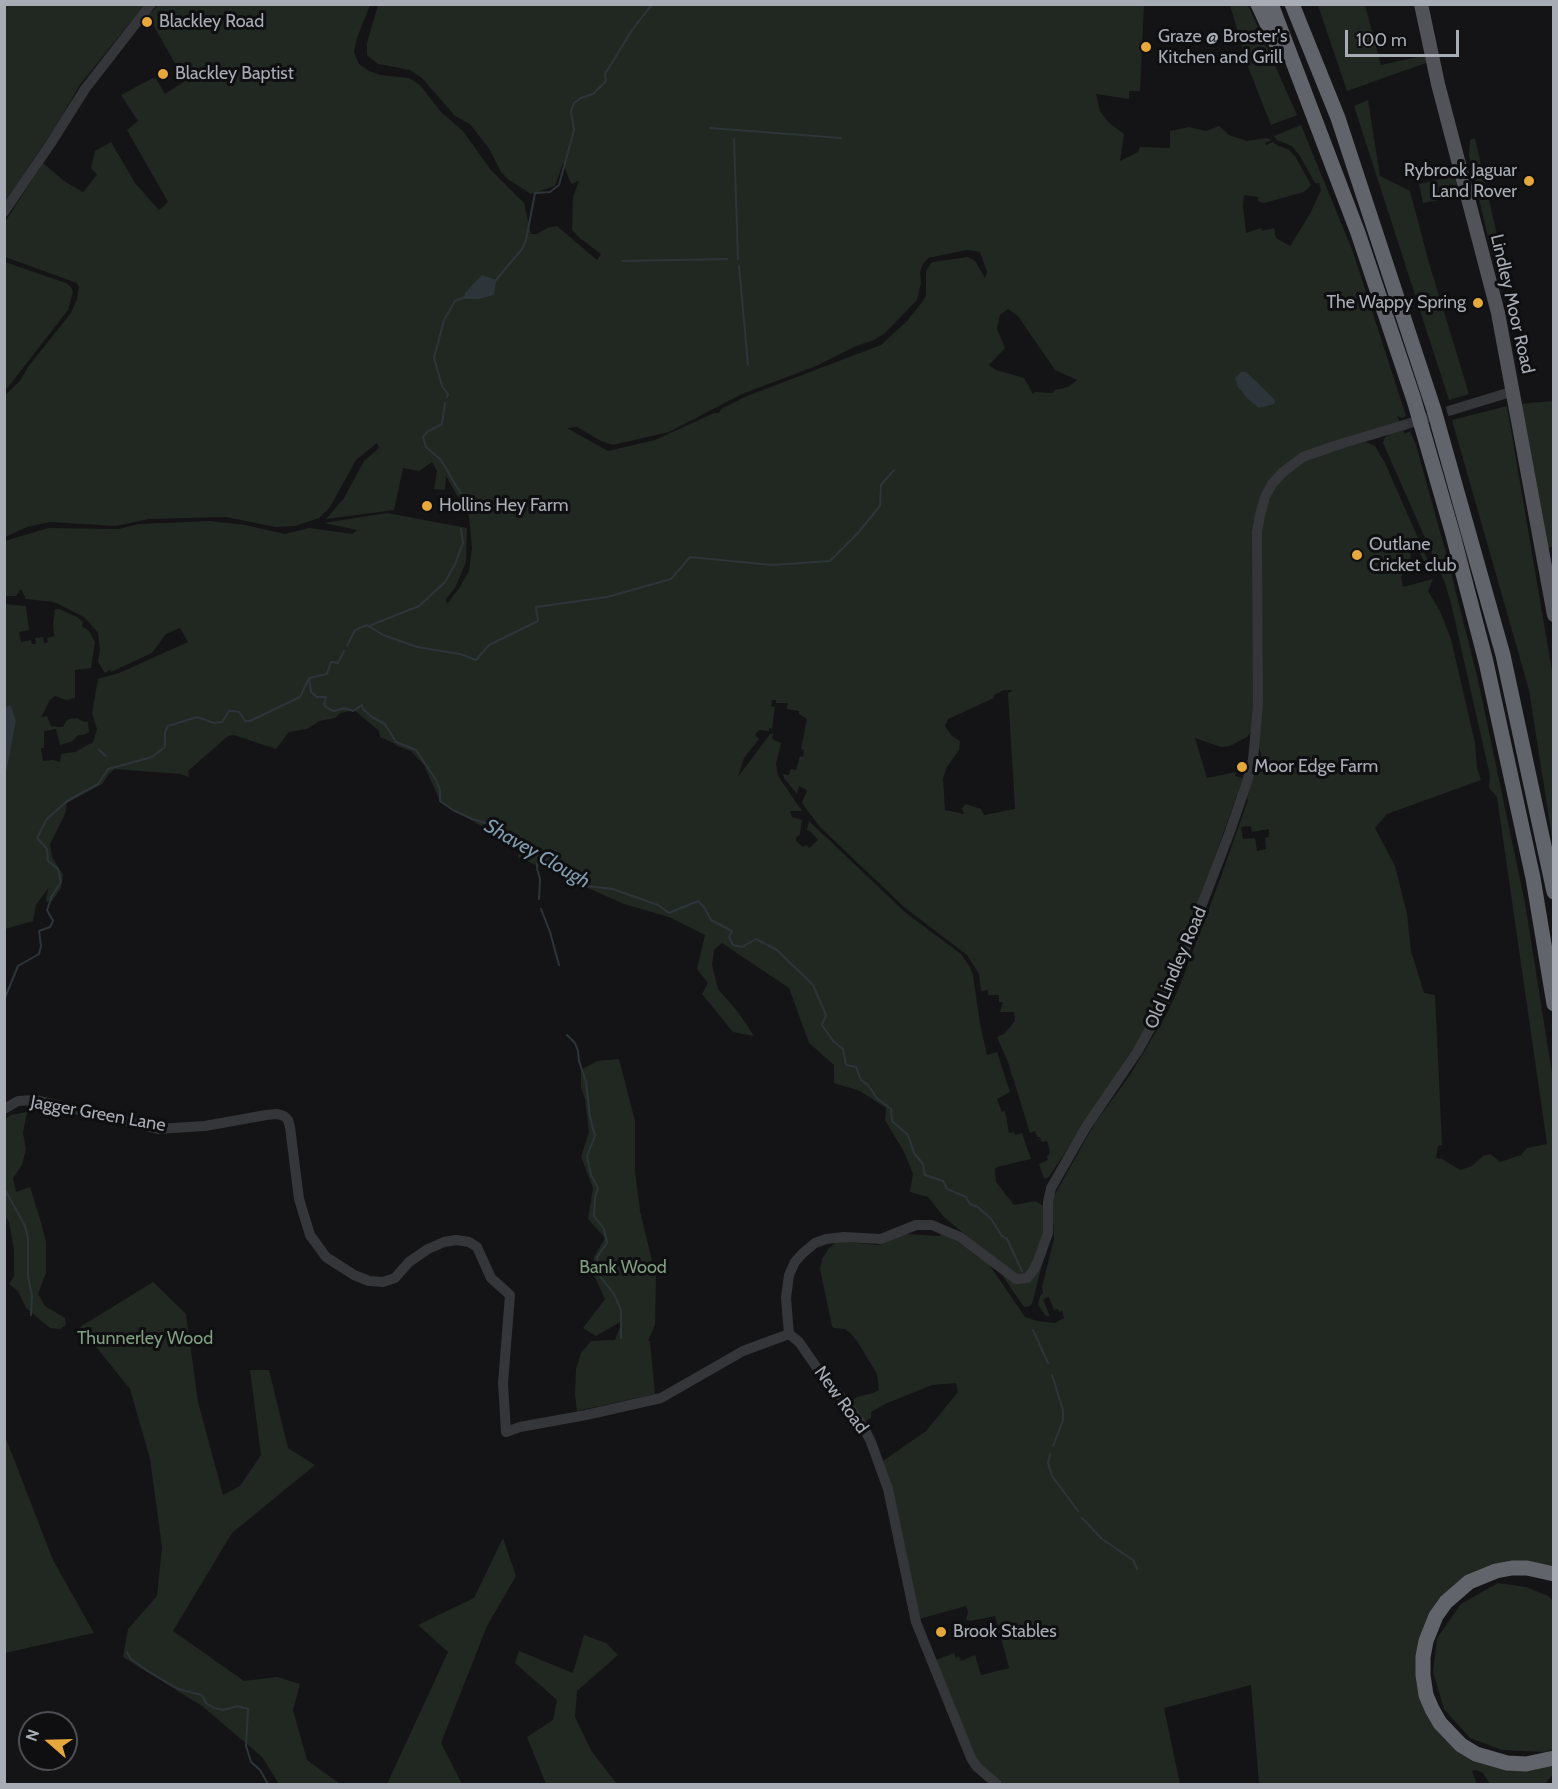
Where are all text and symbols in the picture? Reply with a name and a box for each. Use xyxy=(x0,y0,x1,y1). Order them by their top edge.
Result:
place label: Blackley Road xyxy=(159,11,264,33)
marker: Blackley Road xyxy=(140,15,154,29)
scale bar xyxy=(1348,18,1462,56)
place label: Graze @ Broster's Kitchen and Grill xyxy=(1158,26,1288,68)
text: 100 m xyxy=(1356,29,1407,51)
marker: Graze @ Broster's Kitchen and Grill xyxy=(1139,40,1153,54)
place label: Blackley Baptist xyxy=(175,63,294,85)
marker: Blackley Baptist xyxy=(156,67,170,81)
place label: Rybrook Jaguar Land Rover xyxy=(1404,160,1517,202)
marker: Rybrook Jaguar Land Rover xyxy=(1522,174,1536,188)
street label: Lindley Moor Road xyxy=(1485,232,1539,376)
place label: The Wappy Spring xyxy=(1327,292,1466,314)
marker: The Wappy Spring xyxy=(1471,296,1485,310)
place label: Hollins Hey Farm xyxy=(439,495,568,517)
marker: Hollins Hey Farm xyxy=(420,499,434,513)
place label: Outlane Cricket club xyxy=(1369,534,1456,576)
marker: Outlane Cricket club xyxy=(1350,548,1364,562)
place label: Moor Edge Farm xyxy=(1254,756,1378,778)
marker: Moor Edge Farm xyxy=(1235,760,1249,774)
water label: Shavey Clough xyxy=(480,814,594,894)
street label: Old Lindley Road xyxy=(1141,904,1211,1032)
street label: Jagger Green Lane xyxy=(29,1091,167,1137)
park label: Bank Wood xyxy=(579,1257,667,1279)
park label: Thunnerley Wood xyxy=(77,1328,213,1350)
street label: New Road xyxy=(809,1362,873,1438)
place label: Brook Stables xyxy=(953,1621,1057,1643)
marker: Brook Stables xyxy=(934,1625,948,1639)
north arrow xyxy=(18,1711,78,1771)
text: N xyxy=(22,1727,43,1744)

